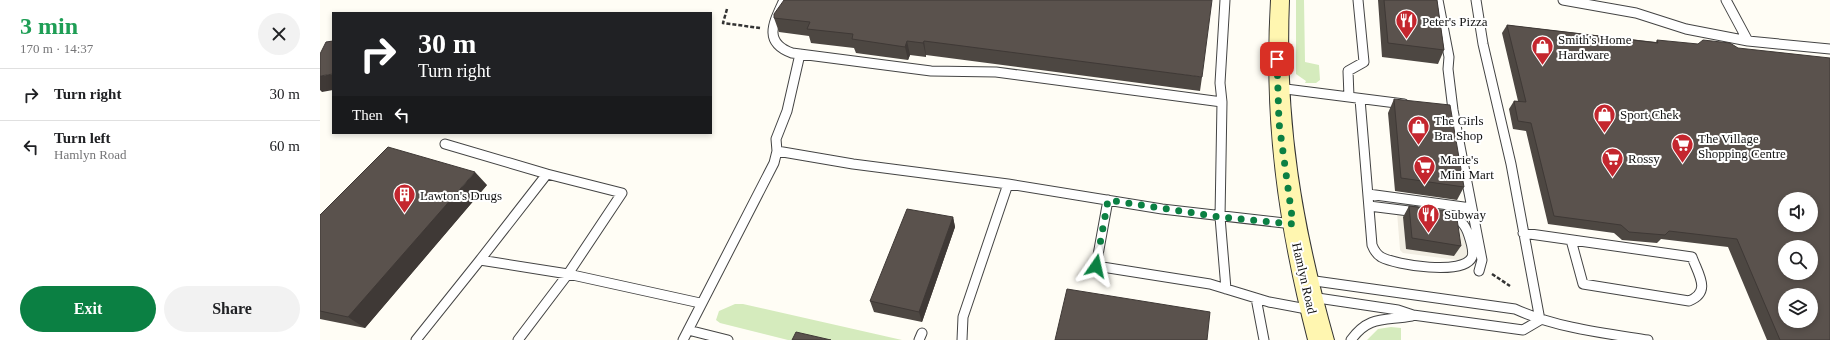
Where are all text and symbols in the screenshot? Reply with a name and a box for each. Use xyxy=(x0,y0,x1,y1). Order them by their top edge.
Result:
restaurant icon: Peter's Pizza xyxy=(1394,8,1420,41)
text: 3 min xyxy=(20,13,78,39)
button: close xyxy=(258,13,300,55)
place label: Peter's Pizza xyxy=(1422,14,1488,29)
icon: right xyxy=(352,28,404,80)
text: 30 m xyxy=(418,28,476,59)
place label: Smith's Home Hardware xyxy=(1558,32,1632,62)
shop icon: Smith's Home Hardware xyxy=(1530,33,1556,66)
text: 170 m · 14:37 xyxy=(20,41,93,56)
pin xyxy=(1260,42,1294,76)
icon: arrive xyxy=(1266,48,1288,70)
text: Turn right xyxy=(418,61,491,81)
icon: right xyxy=(20,84,42,106)
text: Turn right xyxy=(54,86,121,102)
text: 30 m xyxy=(270,86,300,102)
shop icon: Sport Chek xyxy=(1591,101,1617,134)
icon: left xyxy=(391,104,413,126)
text: Then xyxy=(352,107,383,123)
place label: Sport Chek xyxy=(1620,107,1679,122)
place label: The Girls Bra Shop xyxy=(1434,113,1483,143)
shop icon: The Girls Bra Shop xyxy=(1406,114,1432,147)
text: Turn left xyxy=(54,130,111,146)
place label: The Village Shopping Centre xyxy=(1698,131,1786,161)
supermarket icon: The Village Shopping Centre xyxy=(1669,132,1695,165)
icon: left xyxy=(20,136,42,158)
text: 60 m xyxy=(270,138,300,154)
supermarket icon: Rossy xyxy=(1600,145,1626,178)
text: Hamlyn Road xyxy=(54,147,127,162)
place label: Rossy xyxy=(1628,151,1660,166)
place label: Marie's Mini Mart xyxy=(1440,152,1494,182)
supermarket icon: Marie's Mini Mart xyxy=(1412,153,1438,186)
building icon: Lawton's Drugs xyxy=(392,182,418,215)
place label: Lawton's Drugs xyxy=(420,188,502,203)
map controls xyxy=(1778,192,1818,328)
button: sound xyxy=(1778,192,1818,232)
restaurant icon: Subway xyxy=(1415,201,1441,234)
place label: Subway xyxy=(1444,207,1486,222)
button: search xyxy=(1778,240,1818,280)
street label: Hamlyn Road xyxy=(1289,241,1320,316)
position arrow xyxy=(1075,245,1117,287)
button: Exit xyxy=(20,286,156,332)
button: Share xyxy=(164,286,300,332)
button: layers xyxy=(1778,288,1818,328)

